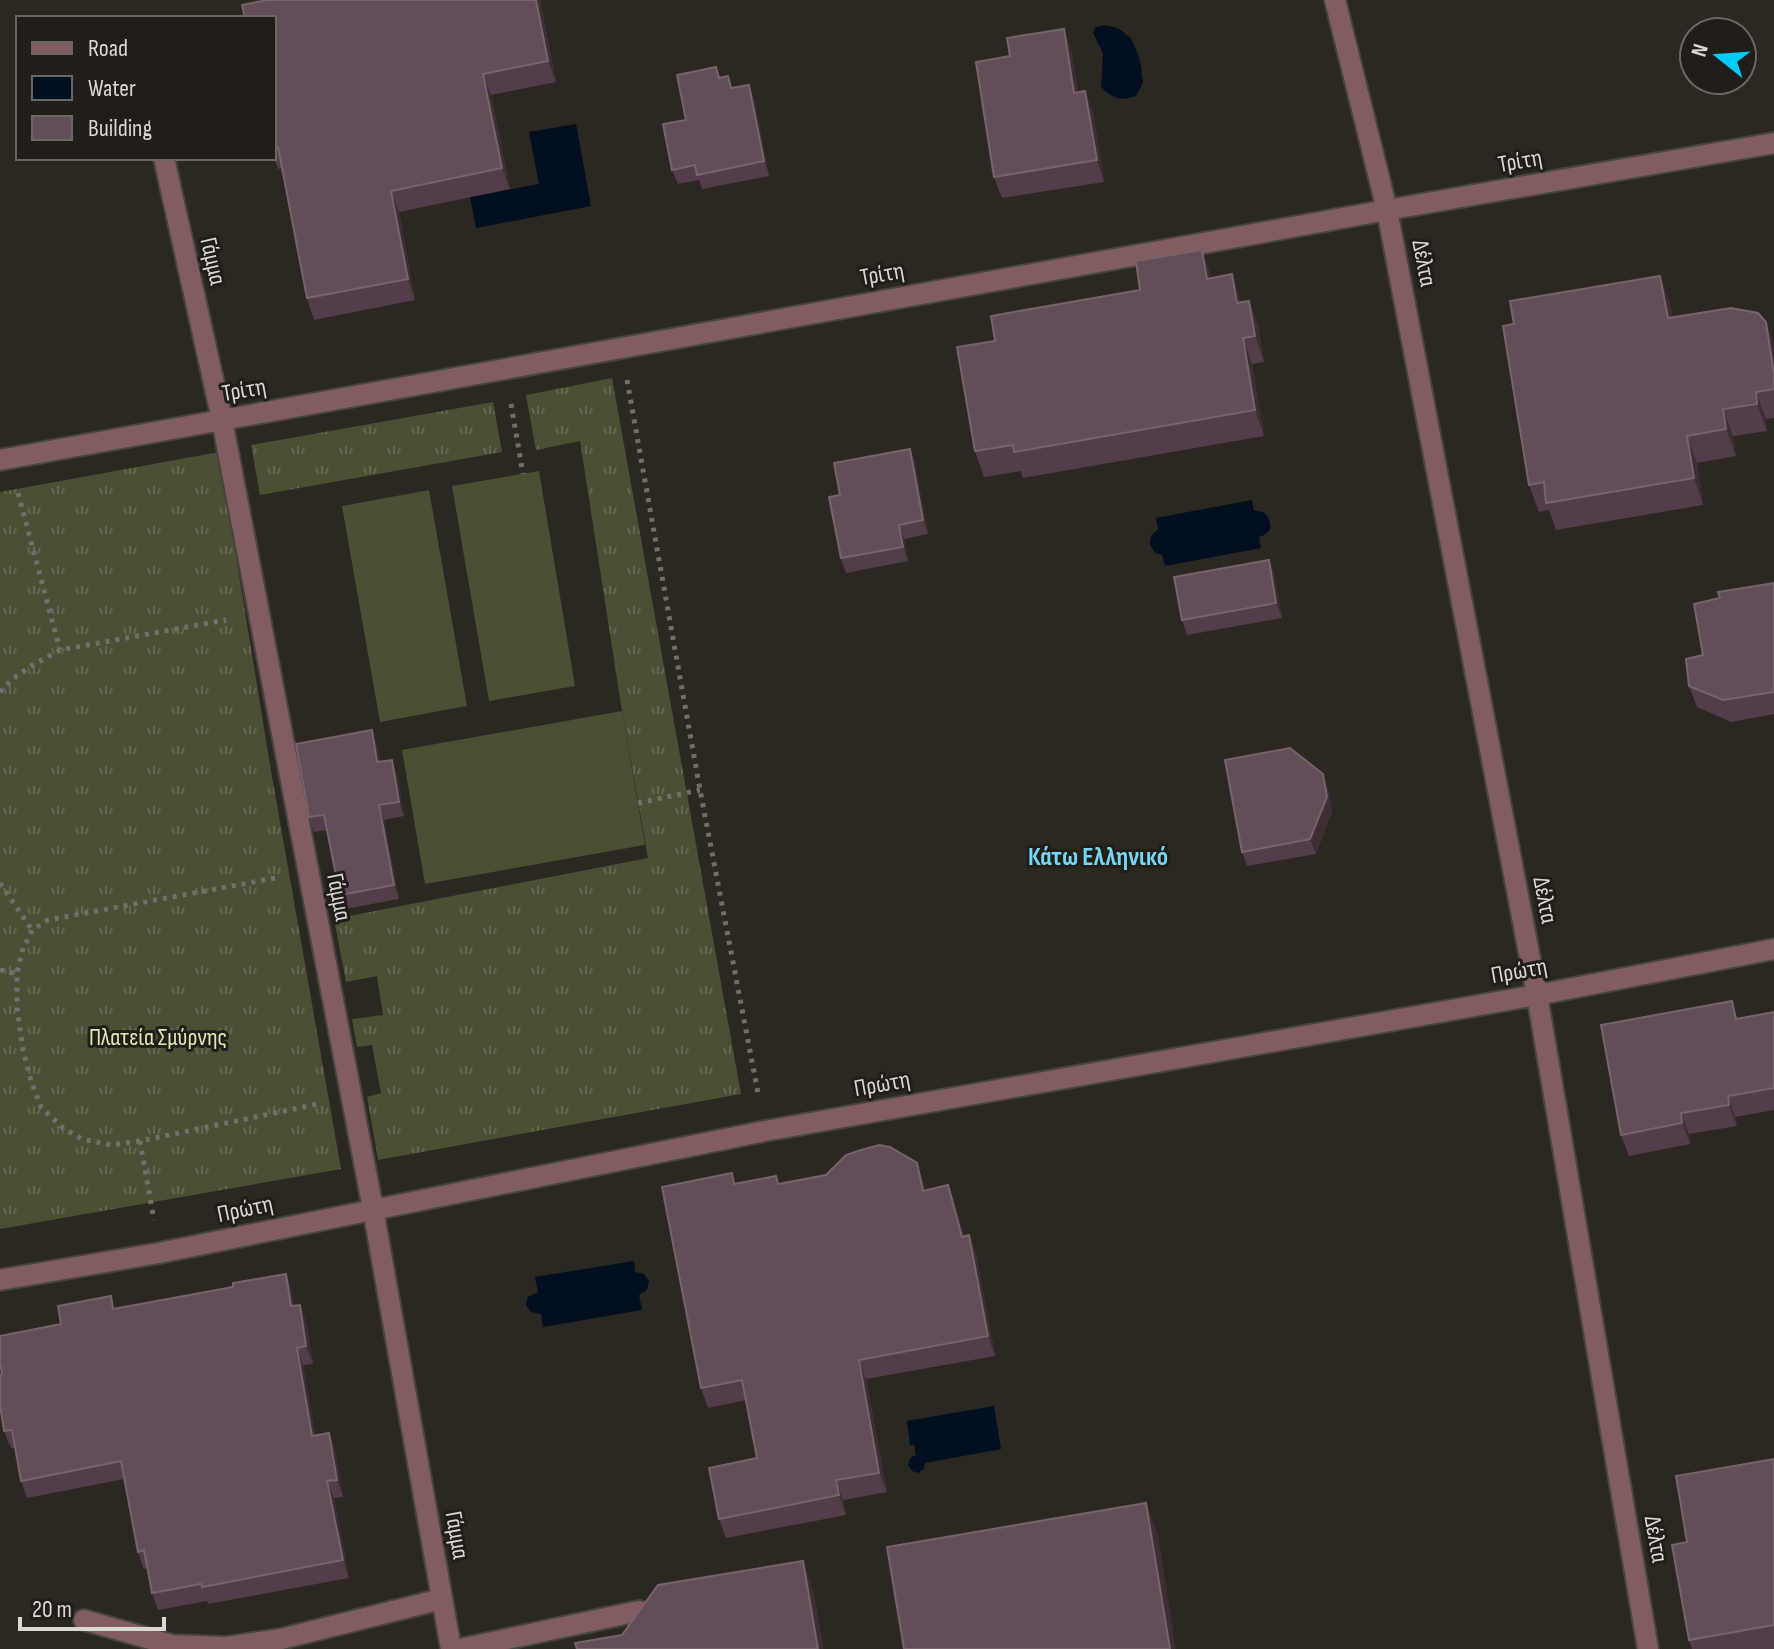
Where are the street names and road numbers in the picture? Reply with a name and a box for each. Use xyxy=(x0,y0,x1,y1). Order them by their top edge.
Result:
street label: Τρίτη xyxy=(1496,143,1544,179)
street label: Γάμμα xyxy=(193,234,233,288)
street label: Δέλτα xyxy=(1405,237,1443,289)
street label: Τρίτη xyxy=(858,256,906,292)
street label: Τρίτη xyxy=(220,372,268,408)
street label: Γάμμα xyxy=(320,871,358,923)
street label: Δέλτα xyxy=(1526,874,1564,926)
street label: Πρώτη xyxy=(1489,952,1549,990)
street label: Πρώτη xyxy=(852,1065,912,1103)
street label: Πρώτη xyxy=(214,1189,276,1229)
street label: Γάμμα xyxy=(439,1509,475,1561)
street label: Δέλτα xyxy=(1638,1513,1674,1565)

